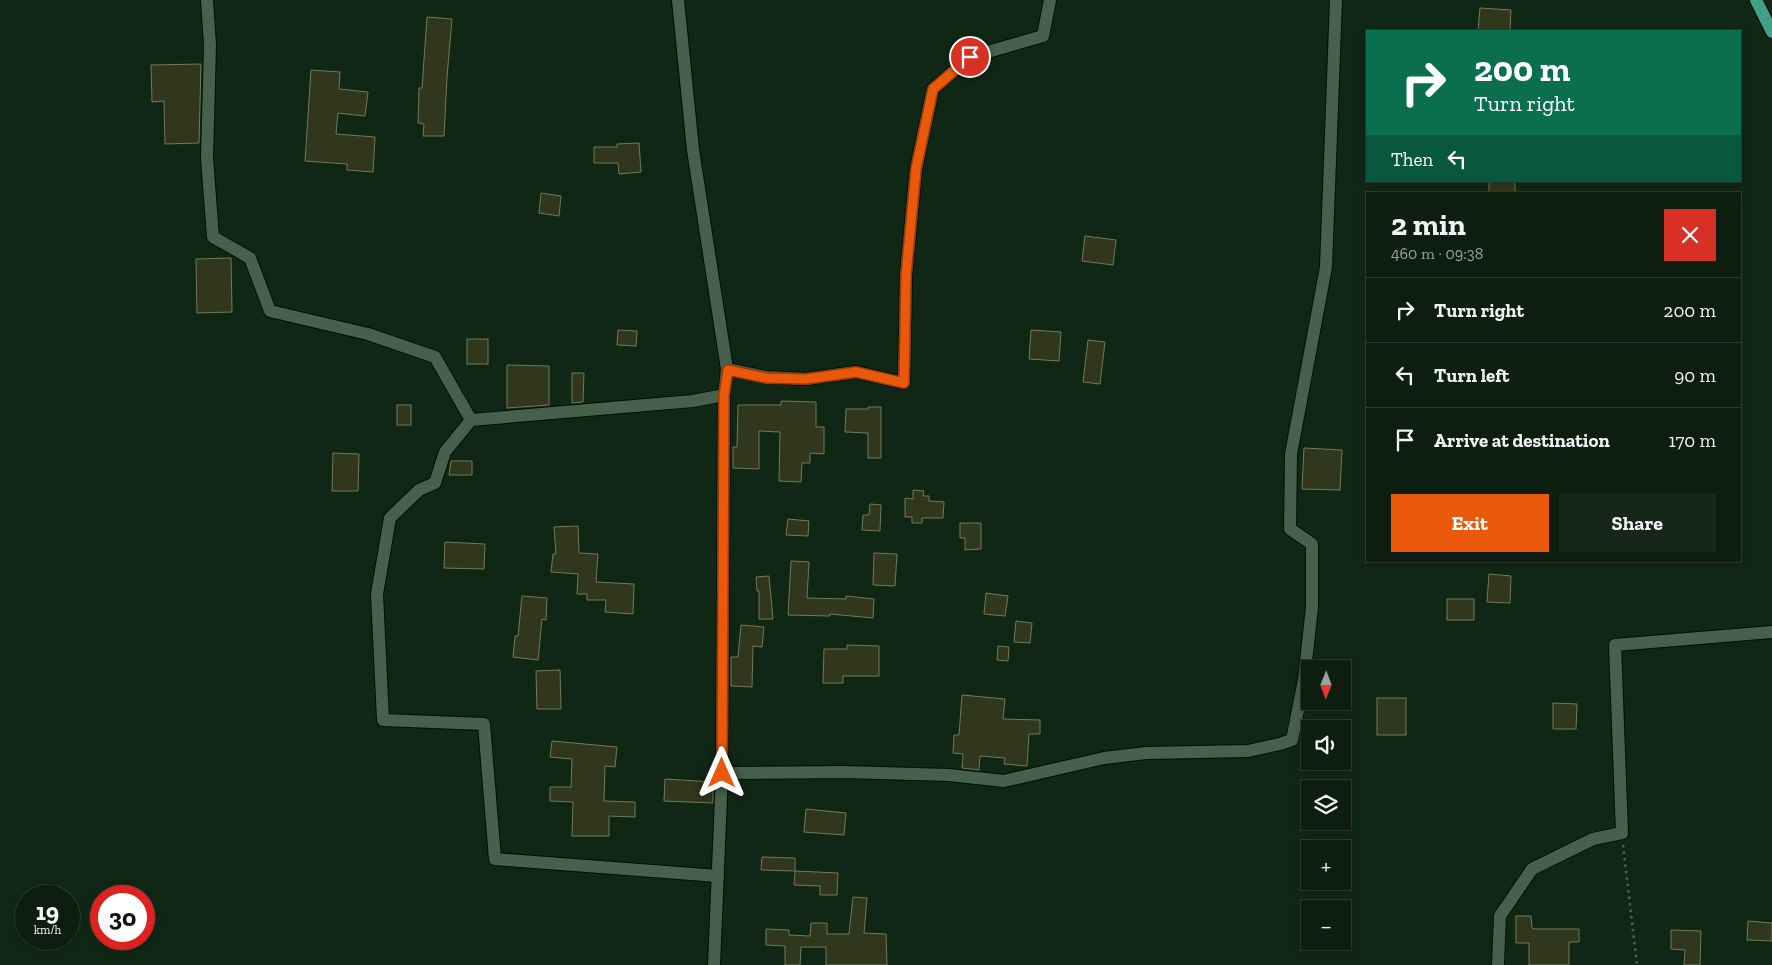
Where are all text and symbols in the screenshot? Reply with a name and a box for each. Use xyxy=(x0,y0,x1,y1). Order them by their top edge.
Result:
pin xyxy=(949,36,991,78)
icon: arrive xyxy=(956,43,984,71)
text: 200 m xyxy=(1474,48,1570,90)
icon: right xyxy=(1391,50,1456,115)
text: Turn right xyxy=(1474,90,1575,117)
icon: left xyxy=(1443,145,1471,173)
text: Then xyxy=(1391,148,1433,171)
text: 2 min xyxy=(1391,207,1466,243)
button: close xyxy=(1664,209,1716,261)
text: 460 m · 09:38 xyxy=(1391,244,1483,263)
icon: right xyxy=(1391,296,1419,324)
text: Turn right xyxy=(1434,299,1524,322)
text: 200 m xyxy=(1664,299,1716,322)
icon: left xyxy=(1391,361,1419,389)
text: Turn left xyxy=(1434,364,1509,387)
text: 90 m xyxy=(1674,364,1716,387)
icon: arrive xyxy=(1391,426,1419,454)
text: Arrive at destination xyxy=(1434,429,1610,452)
text: 170 m xyxy=(1668,429,1716,452)
button: Exit xyxy=(1391,494,1549,552)
button: Share xyxy=(1559,494,1716,552)
north arrow xyxy=(1301,660,1351,710)
map controls xyxy=(1301,660,1351,950)
button: sound xyxy=(1301,720,1351,770)
position arrow xyxy=(695,746,747,798)
button: layers xyxy=(1301,780,1351,830)
button: + xyxy=(1301,840,1351,890)
speed limit sign: 30 xyxy=(90,885,155,950)
text: 19 xyxy=(36,896,59,926)
button: − xyxy=(1301,900,1351,950)
text: km/h xyxy=(34,923,61,937)

